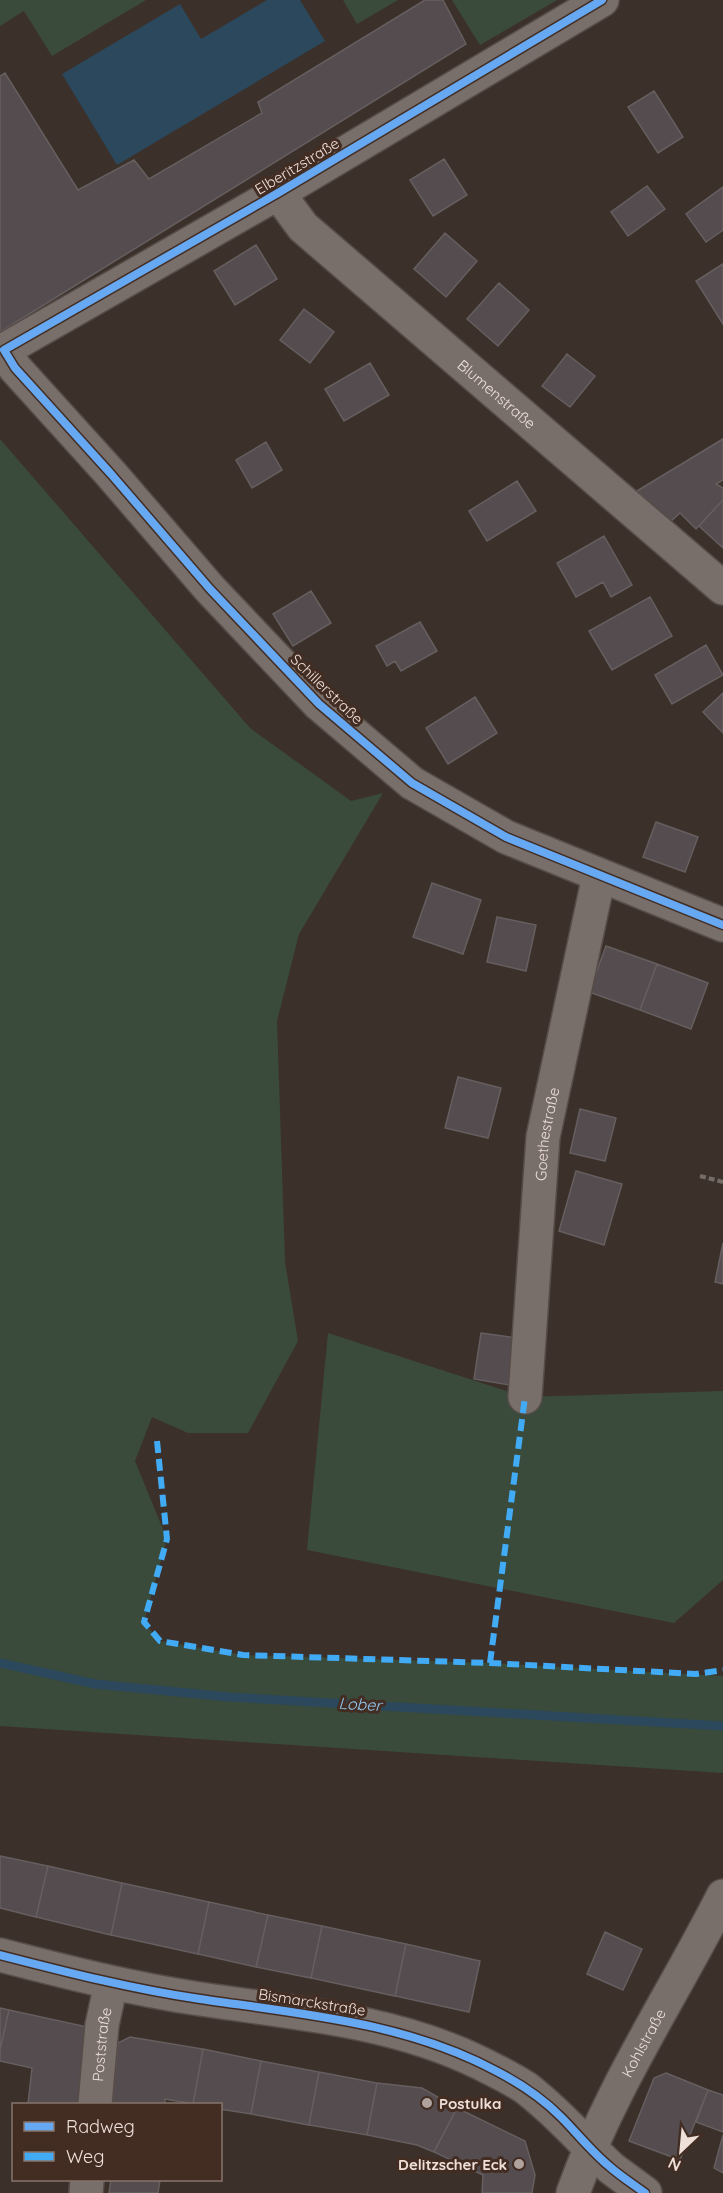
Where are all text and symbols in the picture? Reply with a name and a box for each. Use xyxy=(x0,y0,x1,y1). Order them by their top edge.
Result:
street label: Elberitzstraße xyxy=(251,133,343,199)
street label: Blumenstraße xyxy=(454,355,540,433)
street label: Schillerstraße xyxy=(287,650,367,728)
street label: Goethestraße xyxy=(530,1085,563,1181)
water label: Lober xyxy=(338,1693,384,1715)
street label: Bismarckstraße xyxy=(257,1984,367,2020)
street label: Poststraße xyxy=(88,2005,115,2082)
street label: Kohlstraße xyxy=(617,2005,669,2080)
place label: Postulka xyxy=(439,2094,501,2113)
marker: Postulka xyxy=(420,2096,434,2110)
legend xyxy=(12,2103,222,2181)
text: Radweg xyxy=(66,2115,135,2138)
north arrow xyxy=(651,2121,711,2181)
text: Weg xyxy=(66,2145,104,2168)
text: N xyxy=(665,2153,684,2176)
place label: Delitzscher Eck xyxy=(398,2155,507,2174)
marker: Delitzscher Eck xyxy=(512,2157,526,2171)

